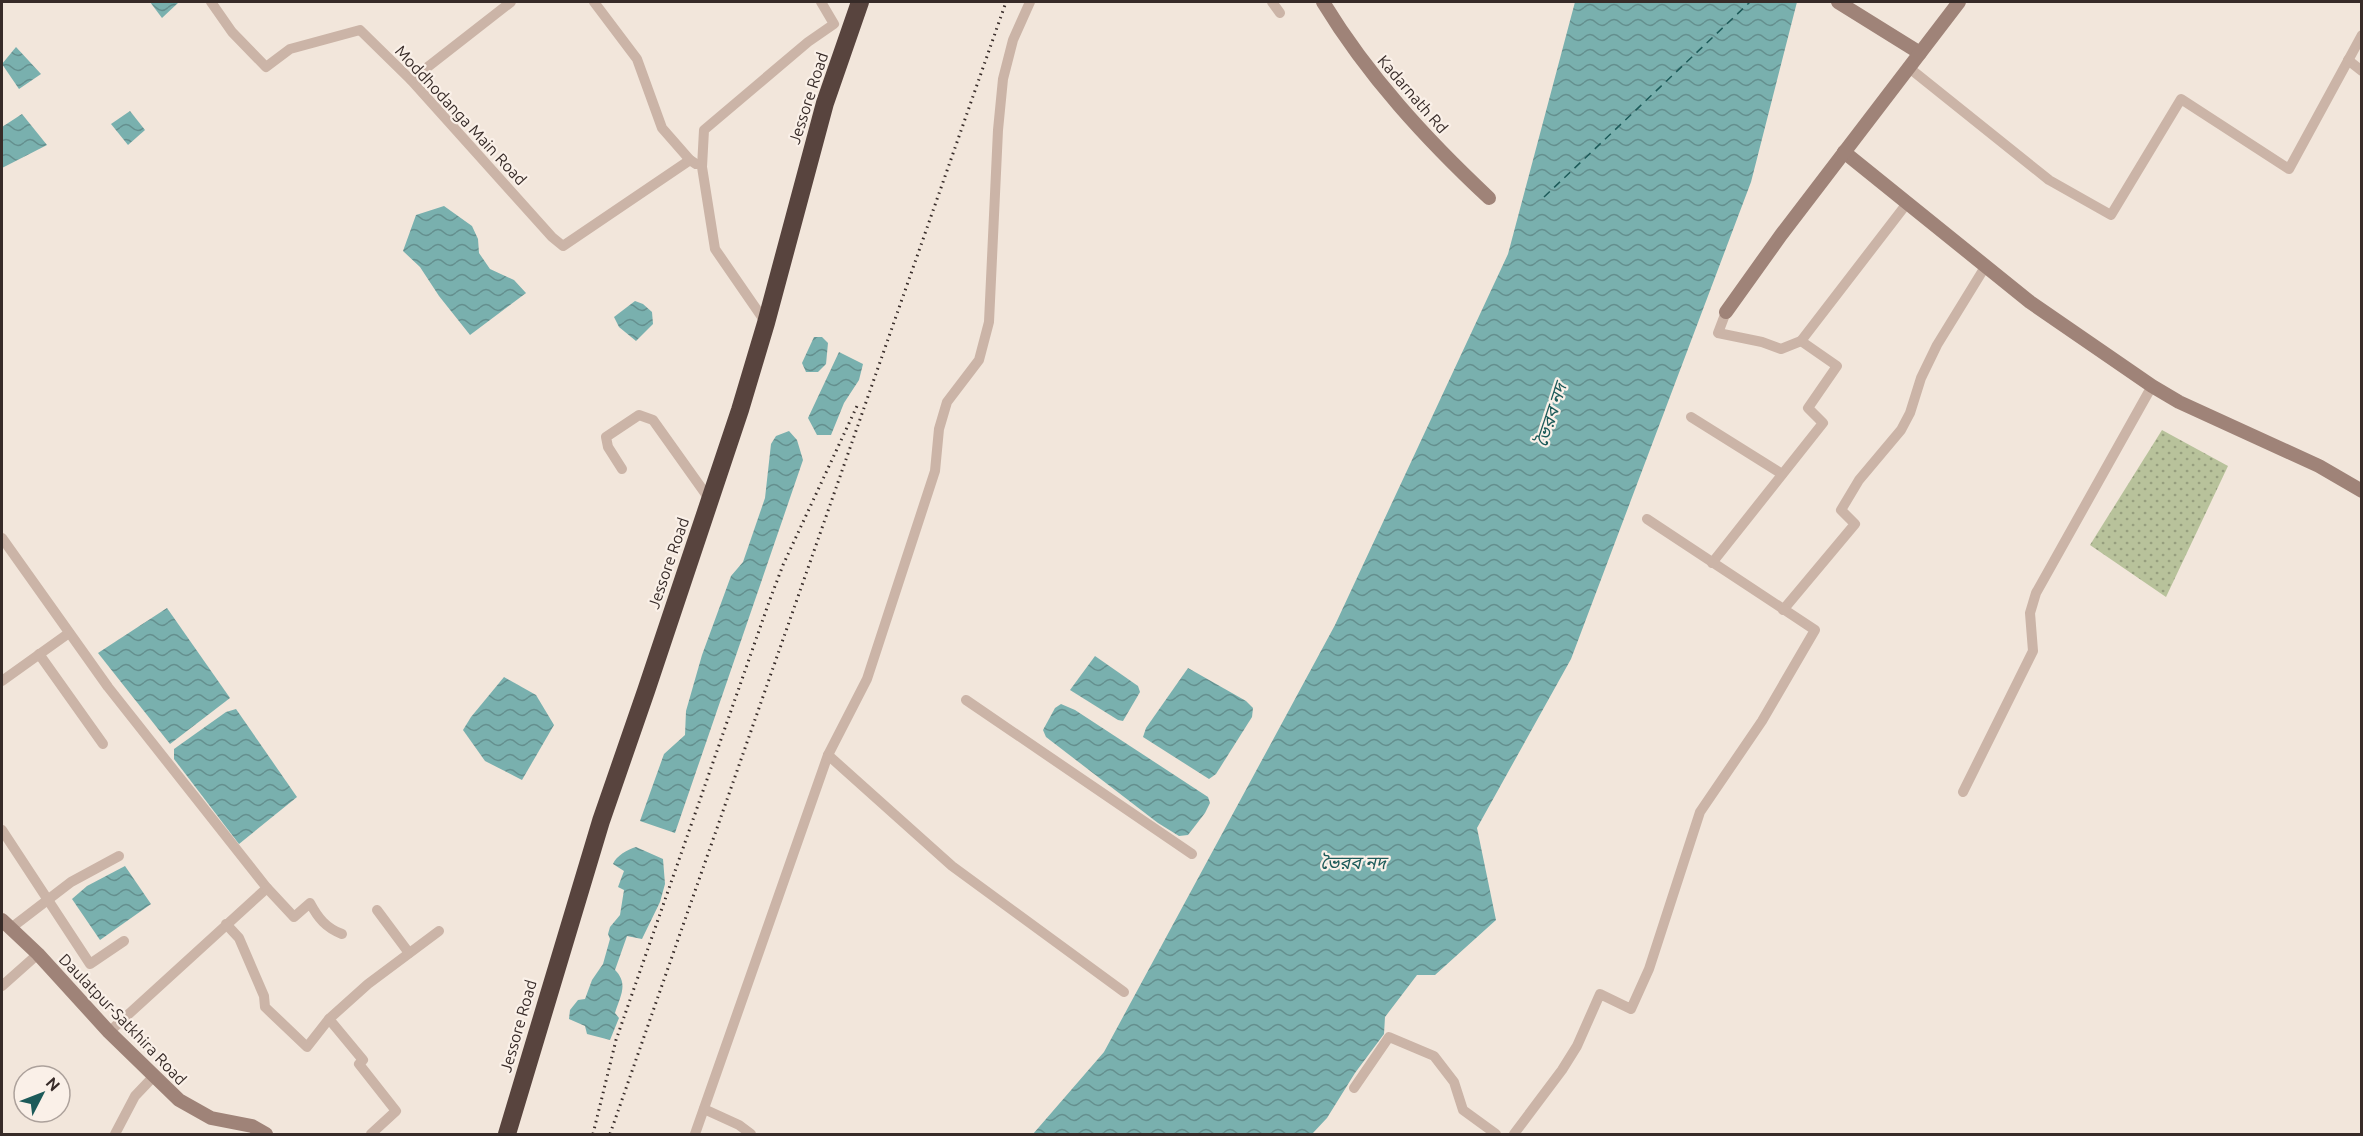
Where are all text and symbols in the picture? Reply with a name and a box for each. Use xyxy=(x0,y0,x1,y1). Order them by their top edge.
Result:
street label: Moddhodanga Main Road xyxy=(392,42,530,188)
street label: Jessore Road xyxy=(785,50,831,146)
street label: Kadarnath Rd xyxy=(1374,51,1452,137)
water label: ভৈরব নদ xyxy=(1530,378,1571,449)
street label: Jessore Road xyxy=(644,515,692,611)
water label: ভৈরব নদ xyxy=(1320,852,1389,872)
street label: Daulatpur-Satkhira Road xyxy=(56,950,190,1088)
street label: Jessore Road xyxy=(496,978,540,1074)
north arrow xyxy=(12,1064,72,1124)
text: N xyxy=(42,1074,64,1094)

